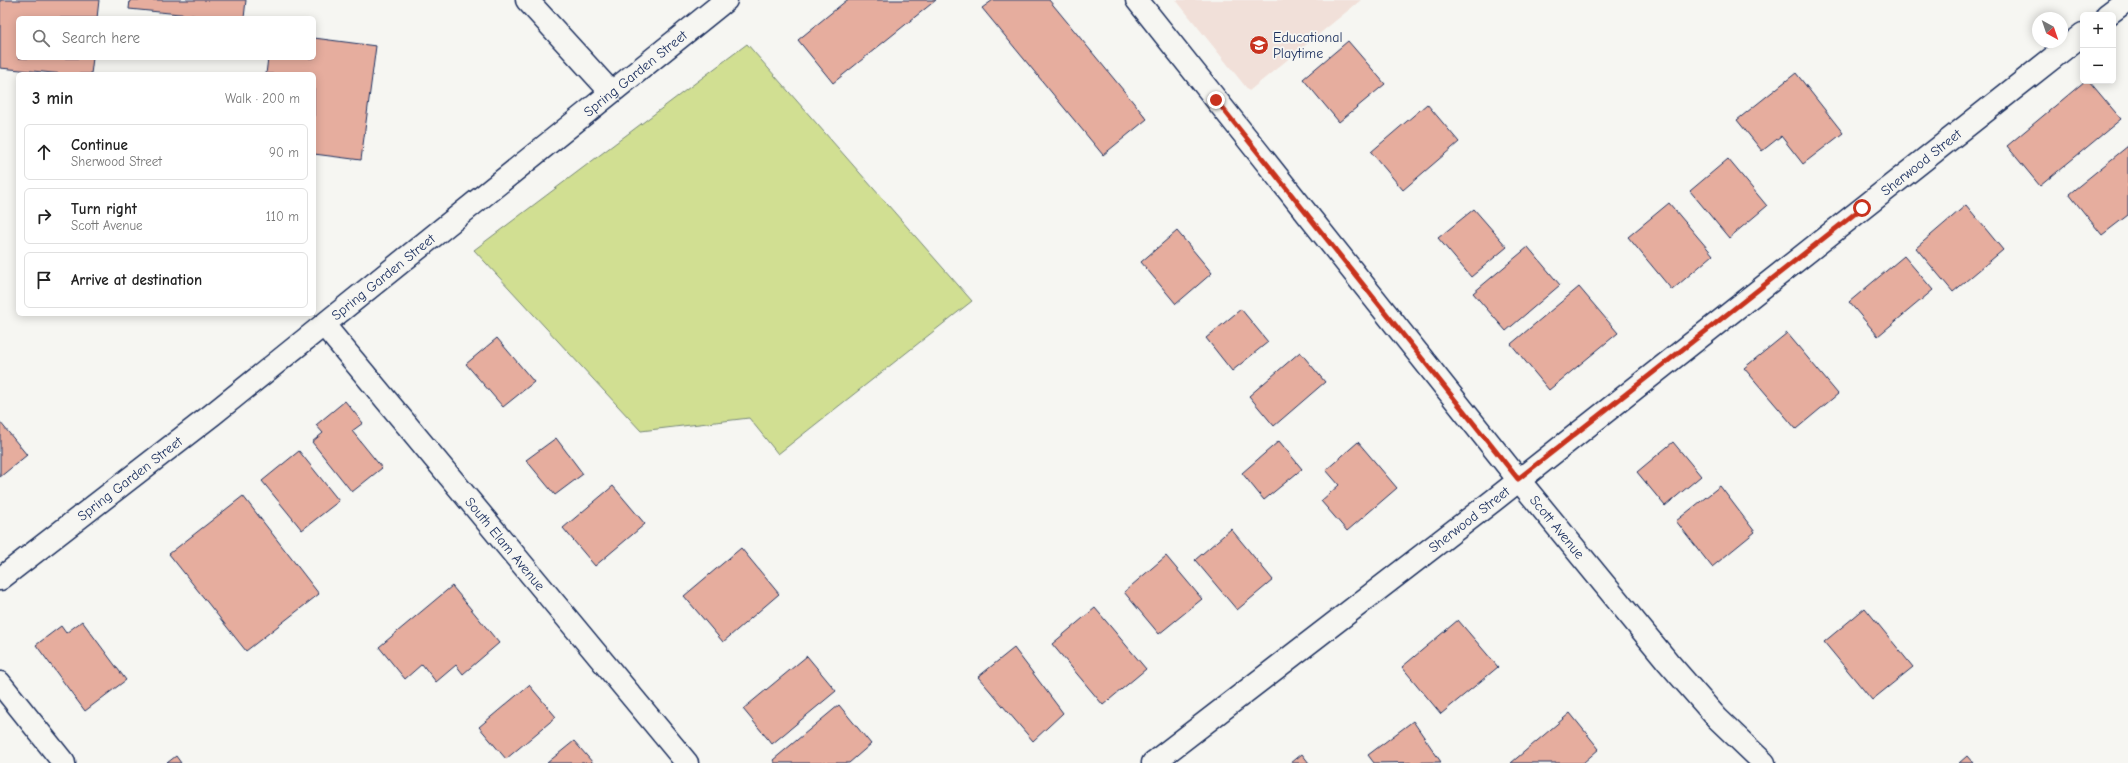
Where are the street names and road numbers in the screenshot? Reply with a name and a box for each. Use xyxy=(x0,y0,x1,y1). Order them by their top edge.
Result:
street label: Spring Garden Street xyxy=(580,26,691,120)
street label: Sherwood Street xyxy=(1877,125,1965,199)
street label: Spring Garden Street xyxy=(328,229,439,324)
street label: Spring Garden Street xyxy=(74,432,186,525)
street label: Sherwood Street xyxy=(1425,482,1514,556)
street label: Scott Avenue xyxy=(1526,492,1588,562)
street label: South Elam Avenue xyxy=(462,494,549,594)

